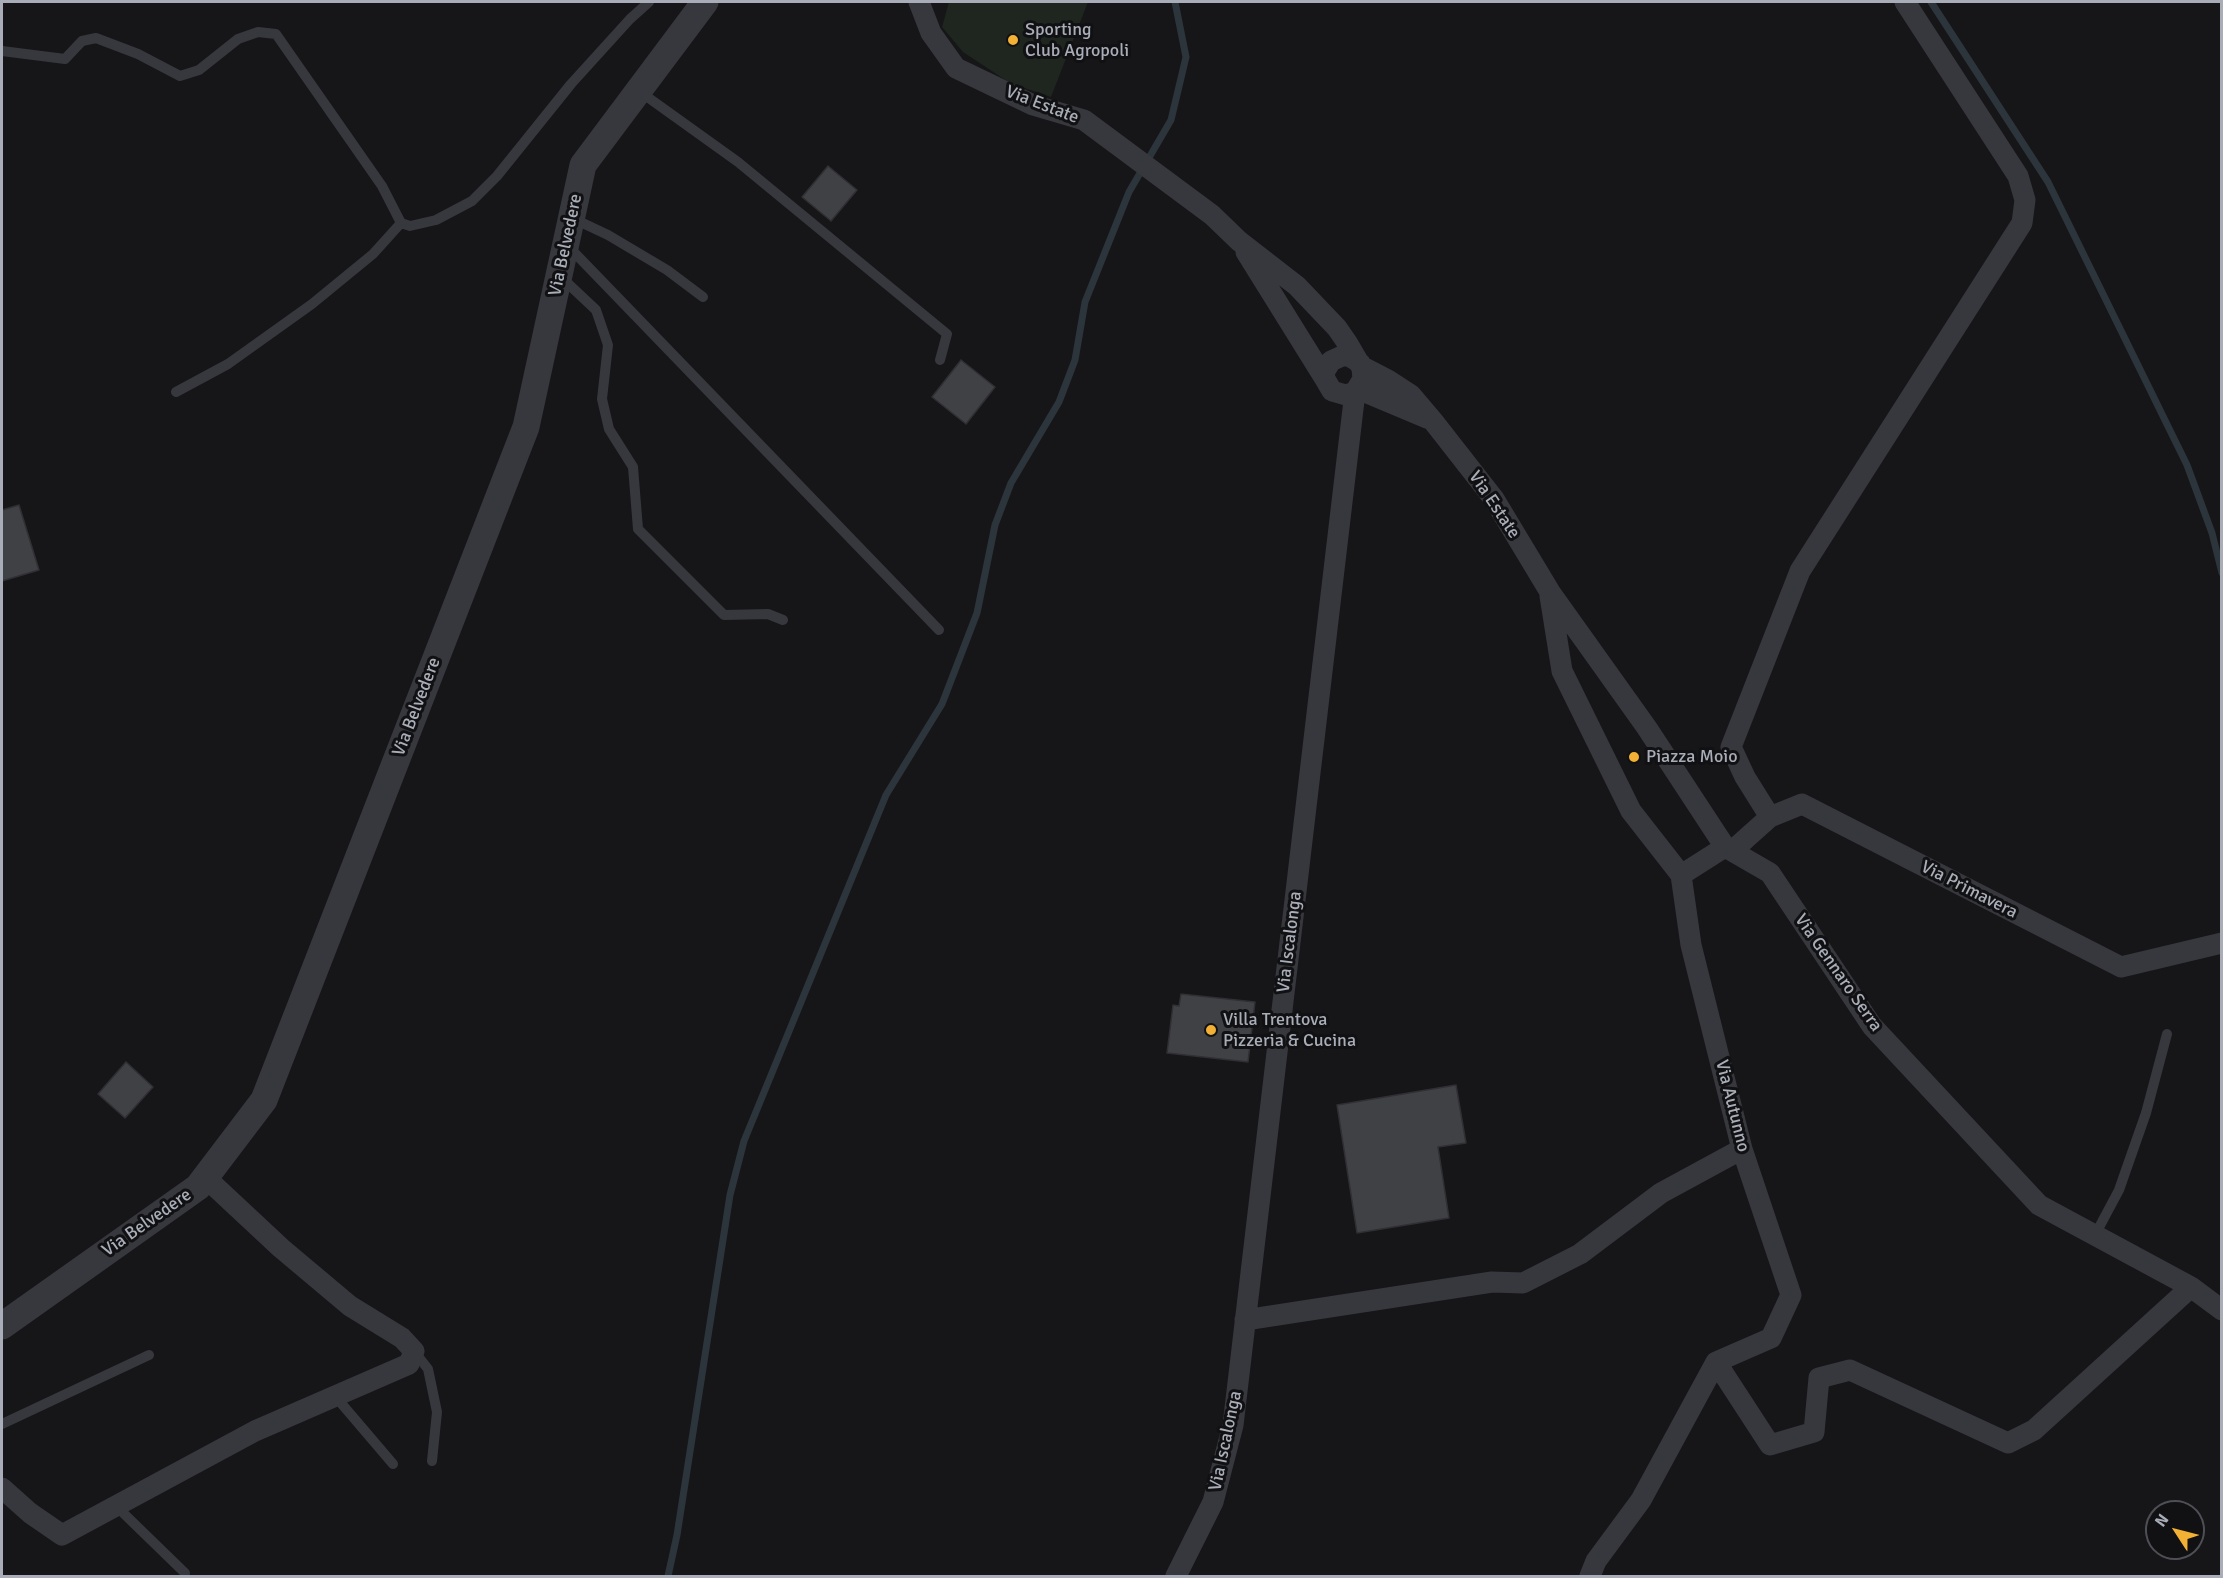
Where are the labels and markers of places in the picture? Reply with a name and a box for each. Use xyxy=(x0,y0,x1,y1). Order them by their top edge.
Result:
place label: Sporting Club Agropoli xyxy=(1025,19,1129,62)
marker: Sporting Club Agropoli xyxy=(1006,33,1020,47)
place label: Piazza Moio xyxy=(1646,746,1738,768)
marker: Piazza Moio xyxy=(1627,750,1641,764)
place label: Villa Trentova Pizzeria & Cucina xyxy=(1223,1009,1356,1052)
marker: Villa Trentova Pizzeria & Cucina xyxy=(1204,1023,1218,1037)

